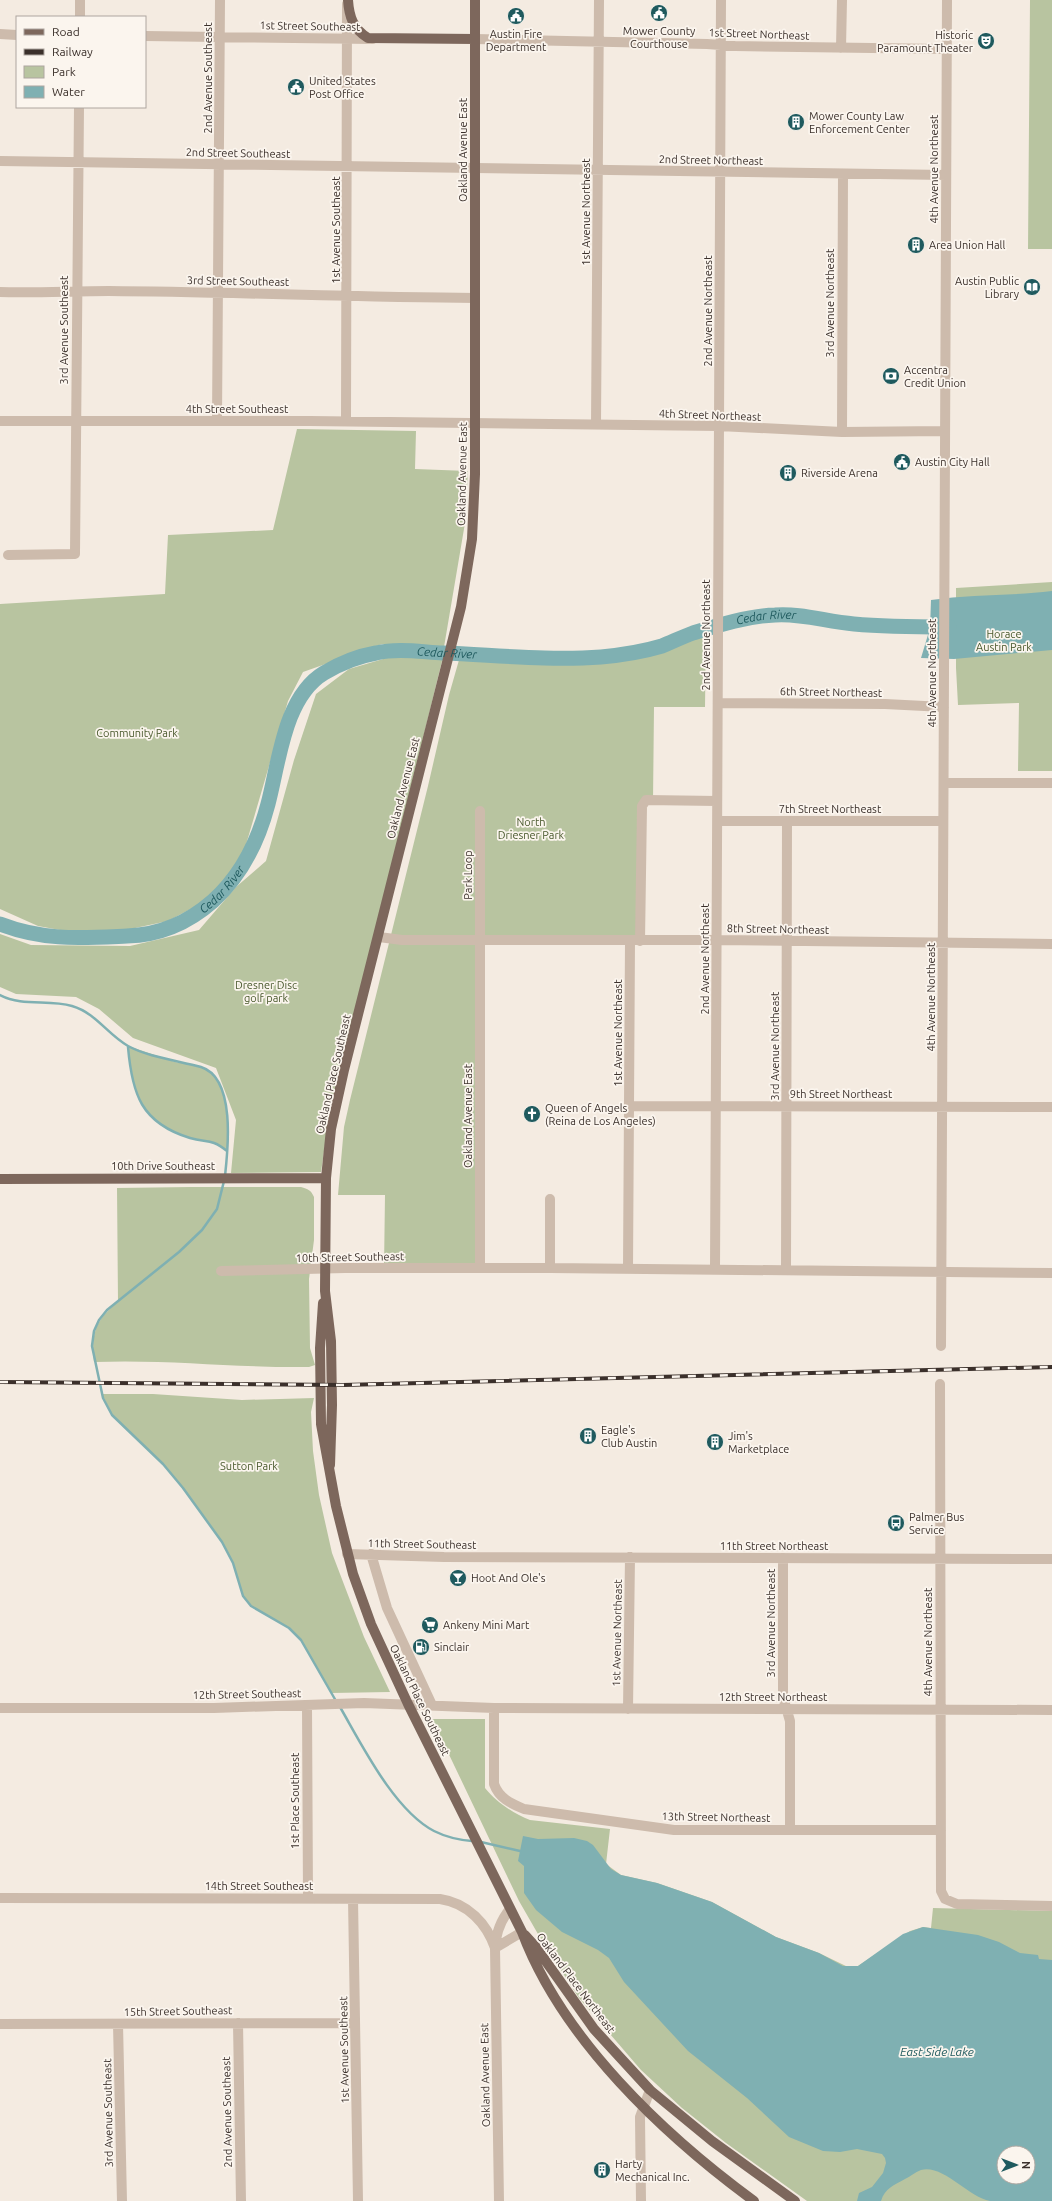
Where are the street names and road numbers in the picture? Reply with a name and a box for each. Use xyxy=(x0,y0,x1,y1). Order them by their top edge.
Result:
street label: 1st Street Southeast xyxy=(259,19,361,33)
street label: 2nd Avenue Southeast xyxy=(202,22,214,133)
street label: 1st Street Northeast xyxy=(708,26,810,42)
street label: Oakland Avenue East xyxy=(457,97,469,202)
street label: 4th Avenue Northeast xyxy=(928,114,940,223)
street label: 2nd Street Southeast xyxy=(186,146,291,160)
street label: 2nd Street Northeast xyxy=(659,153,764,167)
street label: 1st Avenue Northeast xyxy=(580,158,592,266)
street label: 1st Avenue Southeast xyxy=(330,176,342,284)
street label: 3rd Avenue Northeast xyxy=(824,248,836,357)
street label: 2nd Avenue Northeast xyxy=(702,255,714,366)
street label: 3rd Street Southeast xyxy=(187,274,290,288)
street label: 3rd Avenue Southeast xyxy=(58,275,70,384)
street label: 4th Street Southeast xyxy=(186,403,289,415)
street label: 4th Street Northeast xyxy=(659,407,762,423)
street label: Oakland Avenue East xyxy=(455,421,469,526)
street label: 2nd Avenue Northeast xyxy=(700,579,712,690)
street label: 4th Avenue Northeast xyxy=(926,618,938,727)
street label: 6th Street Northeast xyxy=(780,685,883,699)
street label: Oakland Avenue East xyxy=(385,735,422,840)
street label: 7th Street Northeast xyxy=(779,803,882,815)
street label: Park Loop xyxy=(462,850,474,900)
street label: 2nd Avenue Northeast xyxy=(699,903,711,1014)
street label: 8th Street Northeast xyxy=(727,922,830,936)
street label: 4th Avenue Northeast xyxy=(925,942,937,1051)
street label: 1st Avenue Northeast xyxy=(612,979,624,1087)
street label: 3rd Avenue Northeast xyxy=(769,991,781,1100)
street label: Oakland Place Southeast xyxy=(313,1012,353,1135)
street label: Oakland Avenue East xyxy=(462,1063,474,1168)
street label: 9th Street Northeast xyxy=(790,1088,893,1100)
street label: 10th Drive Southeast xyxy=(111,1160,216,1172)
street label: 10th Street Southeast xyxy=(296,1250,405,1264)
street label: 11th Street Southeast xyxy=(368,1537,477,1551)
street label: 11th Street Northeast xyxy=(720,1540,829,1552)
street label: 3rd Avenue Northeast xyxy=(765,1568,777,1677)
street label: 1st Avenue Northeast xyxy=(610,1579,624,1687)
street label: 4th Avenue Northeast xyxy=(922,1587,934,1696)
street label: Oakland Place Southeast xyxy=(388,1642,452,1758)
street label: 12th Street Southeast xyxy=(193,1687,302,1701)
street label: 12th Street Northeast xyxy=(719,1691,828,1703)
street label: 1st Place Southeast xyxy=(289,1752,301,1849)
street label: 13th Street Northeast xyxy=(662,1810,771,1824)
street label: 14th Street Southeast xyxy=(205,1880,314,1892)
street label: Oakland Place Northeast xyxy=(534,1931,618,2036)
street label: 1st Avenue Southeast xyxy=(337,1996,351,2104)
street label: 15th Street Southeast xyxy=(124,2004,233,2018)
street label: Oakland Avenue East xyxy=(478,2022,492,2127)
street label: 2nd Avenue Southeast xyxy=(220,2056,234,2168)
street label: 3rd Avenue Southeast xyxy=(101,2058,115,2168)

